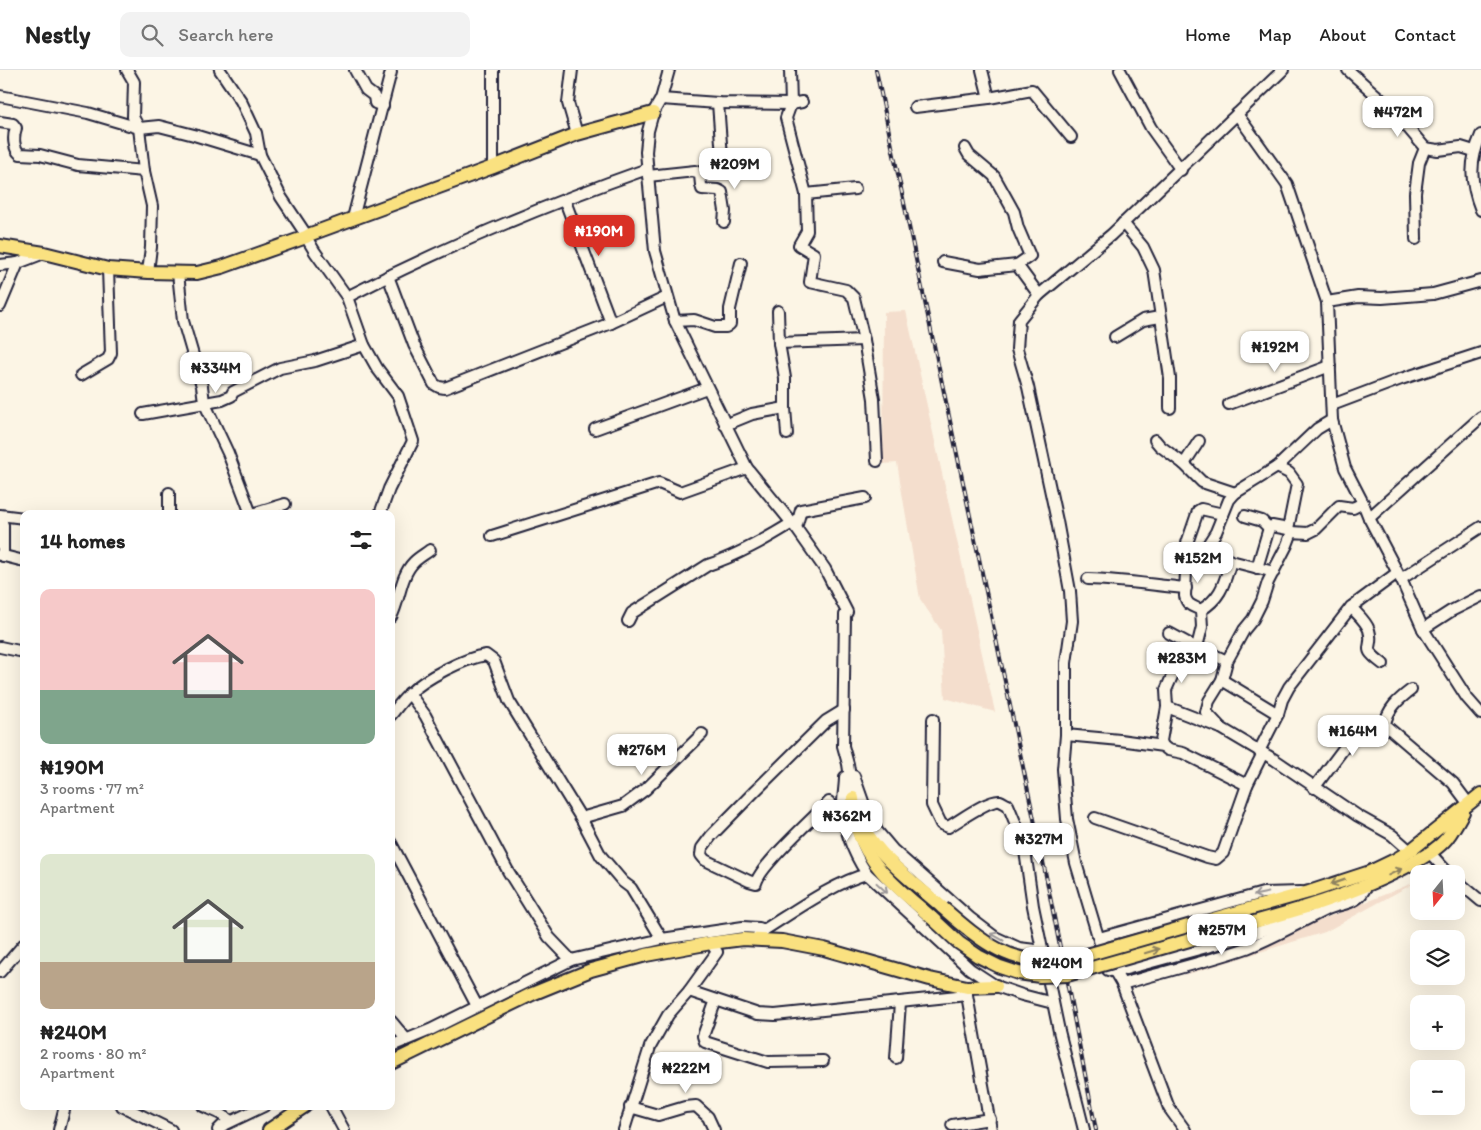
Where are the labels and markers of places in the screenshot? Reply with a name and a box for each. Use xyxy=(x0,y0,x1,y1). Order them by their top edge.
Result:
pin: ₦472M xyxy=(1363,96,1433,138)
pin: ₦209M xyxy=(700,148,770,190)
pin: ₦190M xyxy=(564,214,634,257)
pin: ₦192M xyxy=(1240,330,1310,373)
pin: ₦334M xyxy=(181,352,251,394)
pin: ₦152M xyxy=(1163,542,1233,584)
pin: ₦283M xyxy=(1147,642,1217,684)
pin: ₦164M xyxy=(1318,714,1388,757)
pin: ₦276M xyxy=(607,734,677,776)
pin: ₦362M xyxy=(812,800,882,842)
pin: ₦327M xyxy=(1004,822,1074,865)
pin: ₦257M xyxy=(1187,914,1257,956)
pin: ₦240M xyxy=(1022,946,1092,989)
pin: ₦222M xyxy=(651,1052,721,1094)

